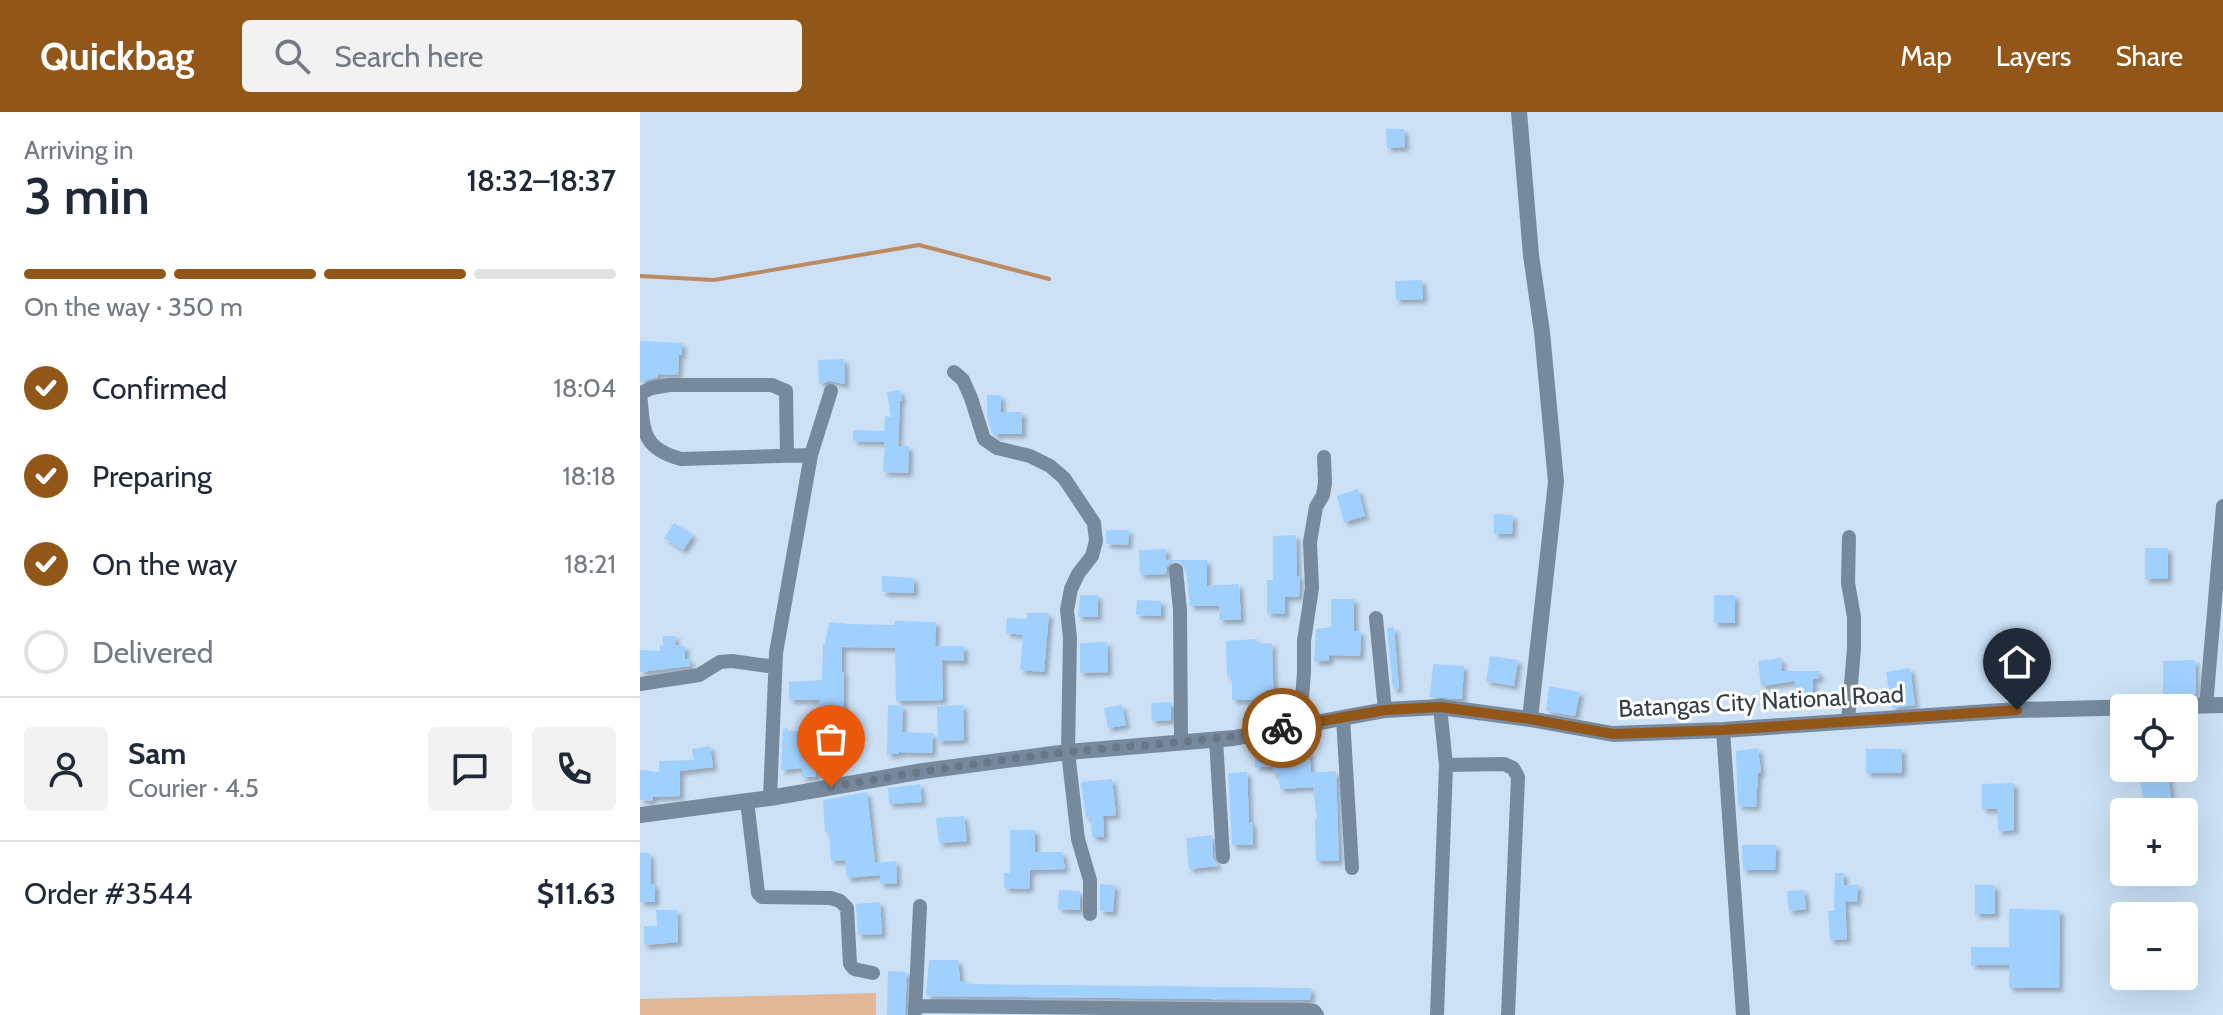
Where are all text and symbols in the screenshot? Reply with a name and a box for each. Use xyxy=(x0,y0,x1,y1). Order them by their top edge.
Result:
search box xyxy=(242,20,802,92)
text: Quickbag xyxy=(40,33,194,80)
icon: search xyxy=(270,34,314,78)
text: Search here xyxy=(334,38,483,75)
text: Map xyxy=(1900,39,1952,73)
text: Layers xyxy=(1996,39,2071,73)
text: Share xyxy=(2115,39,2183,73)
text: Arriving in xyxy=(24,134,134,166)
text: 18:32–18:37 xyxy=(466,162,616,199)
text: 3 min xyxy=(24,164,150,227)
text: On the way · 350 m xyxy=(24,291,243,323)
icon: check xyxy=(24,366,68,410)
text: Confirmed xyxy=(92,370,227,407)
text: 18:04 xyxy=(553,372,616,404)
icon: check xyxy=(24,454,68,498)
text: Preparing xyxy=(92,458,212,495)
text: 18:18 xyxy=(562,460,616,492)
icon: check xyxy=(24,542,68,586)
text: On the way xyxy=(92,546,237,583)
text: 18:21 xyxy=(564,548,616,580)
pin xyxy=(1983,628,2051,710)
text: Delivered xyxy=(92,634,213,671)
icon: home xyxy=(1995,640,2039,684)
street label: Batangas City National Road xyxy=(1617,679,1905,723)
courier xyxy=(1242,688,1322,768)
map controls xyxy=(2110,694,2198,990)
button: locate xyxy=(2110,694,2198,782)
pin xyxy=(797,705,865,787)
icon: bike xyxy=(1260,706,1304,750)
icon: bag xyxy=(809,717,853,761)
button: person xyxy=(24,727,108,811)
button: chat xyxy=(428,727,512,811)
button: phone xyxy=(532,727,616,811)
text: Sam xyxy=(128,735,186,772)
text: Courier · 4.5 xyxy=(128,772,259,804)
button: + xyxy=(2110,798,2198,886)
text: Order #3544 xyxy=(24,875,192,912)
text: $11.63 xyxy=(537,875,616,912)
button: − xyxy=(2110,902,2198,990)

